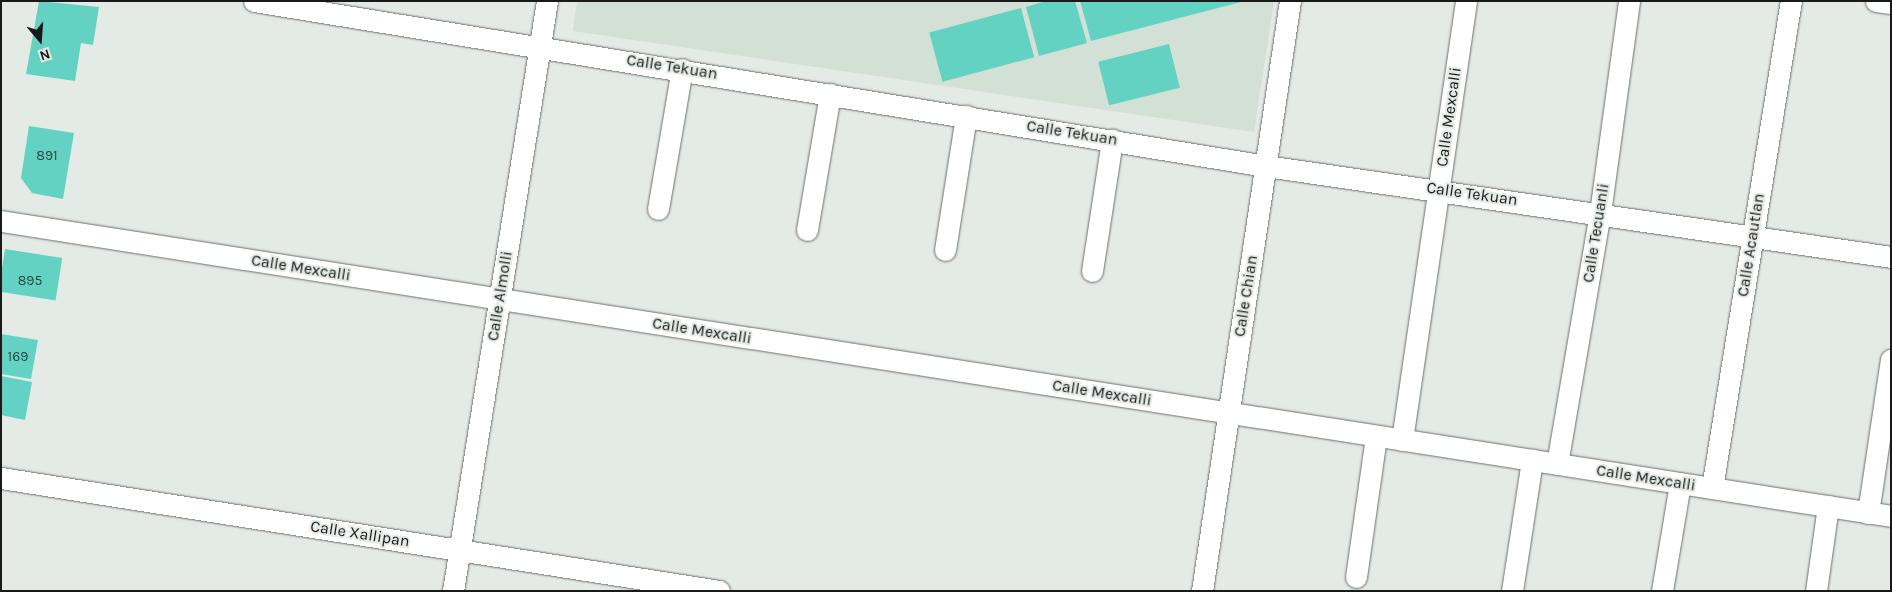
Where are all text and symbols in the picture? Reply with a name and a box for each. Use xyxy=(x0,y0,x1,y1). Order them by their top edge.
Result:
north arrow xyxy=(15,15,65,65)
text: N xyxy=(37,45,52,64)
street label: Calle Tekuan xyxy=(625,50,719,84)
street label: Calle Mexcalli xyxy=(1433,66,1465,168)
street label: Calle Tekuan xyxy=(1025,116,1119,150)
house number: 891 xyxy=(36,148,58,164)
street label: Calle Tekuan xyxy=(1425,178,1519,210)
street label: Calle Tecuanli xyxy=(1579,182,1613,284)
street label: Calle Acautlan xyxy=(1733,192,1769,298)
street label: Calle Almolli xyxy=(483,250,517,342)
street label: Calle Mexcalli xyxy=(250,251,352,285)
street label: Calle Chian xyxy=(1230,254,1262,338)
house number: 895 xyxy=(18,273,42,289)
street label: Calle Mexcalli xyxy=(651,314,753,348)
house number: 169 xyxy=(8,349,28,365)
street label: Calle Mexcalli xyxy=(1051,376,1153,410)
street label: Calle Mexcalli xyxy=(1595,461,1697,495)
street label: Calle Xallipan xyxy=(309,517,411,551)

